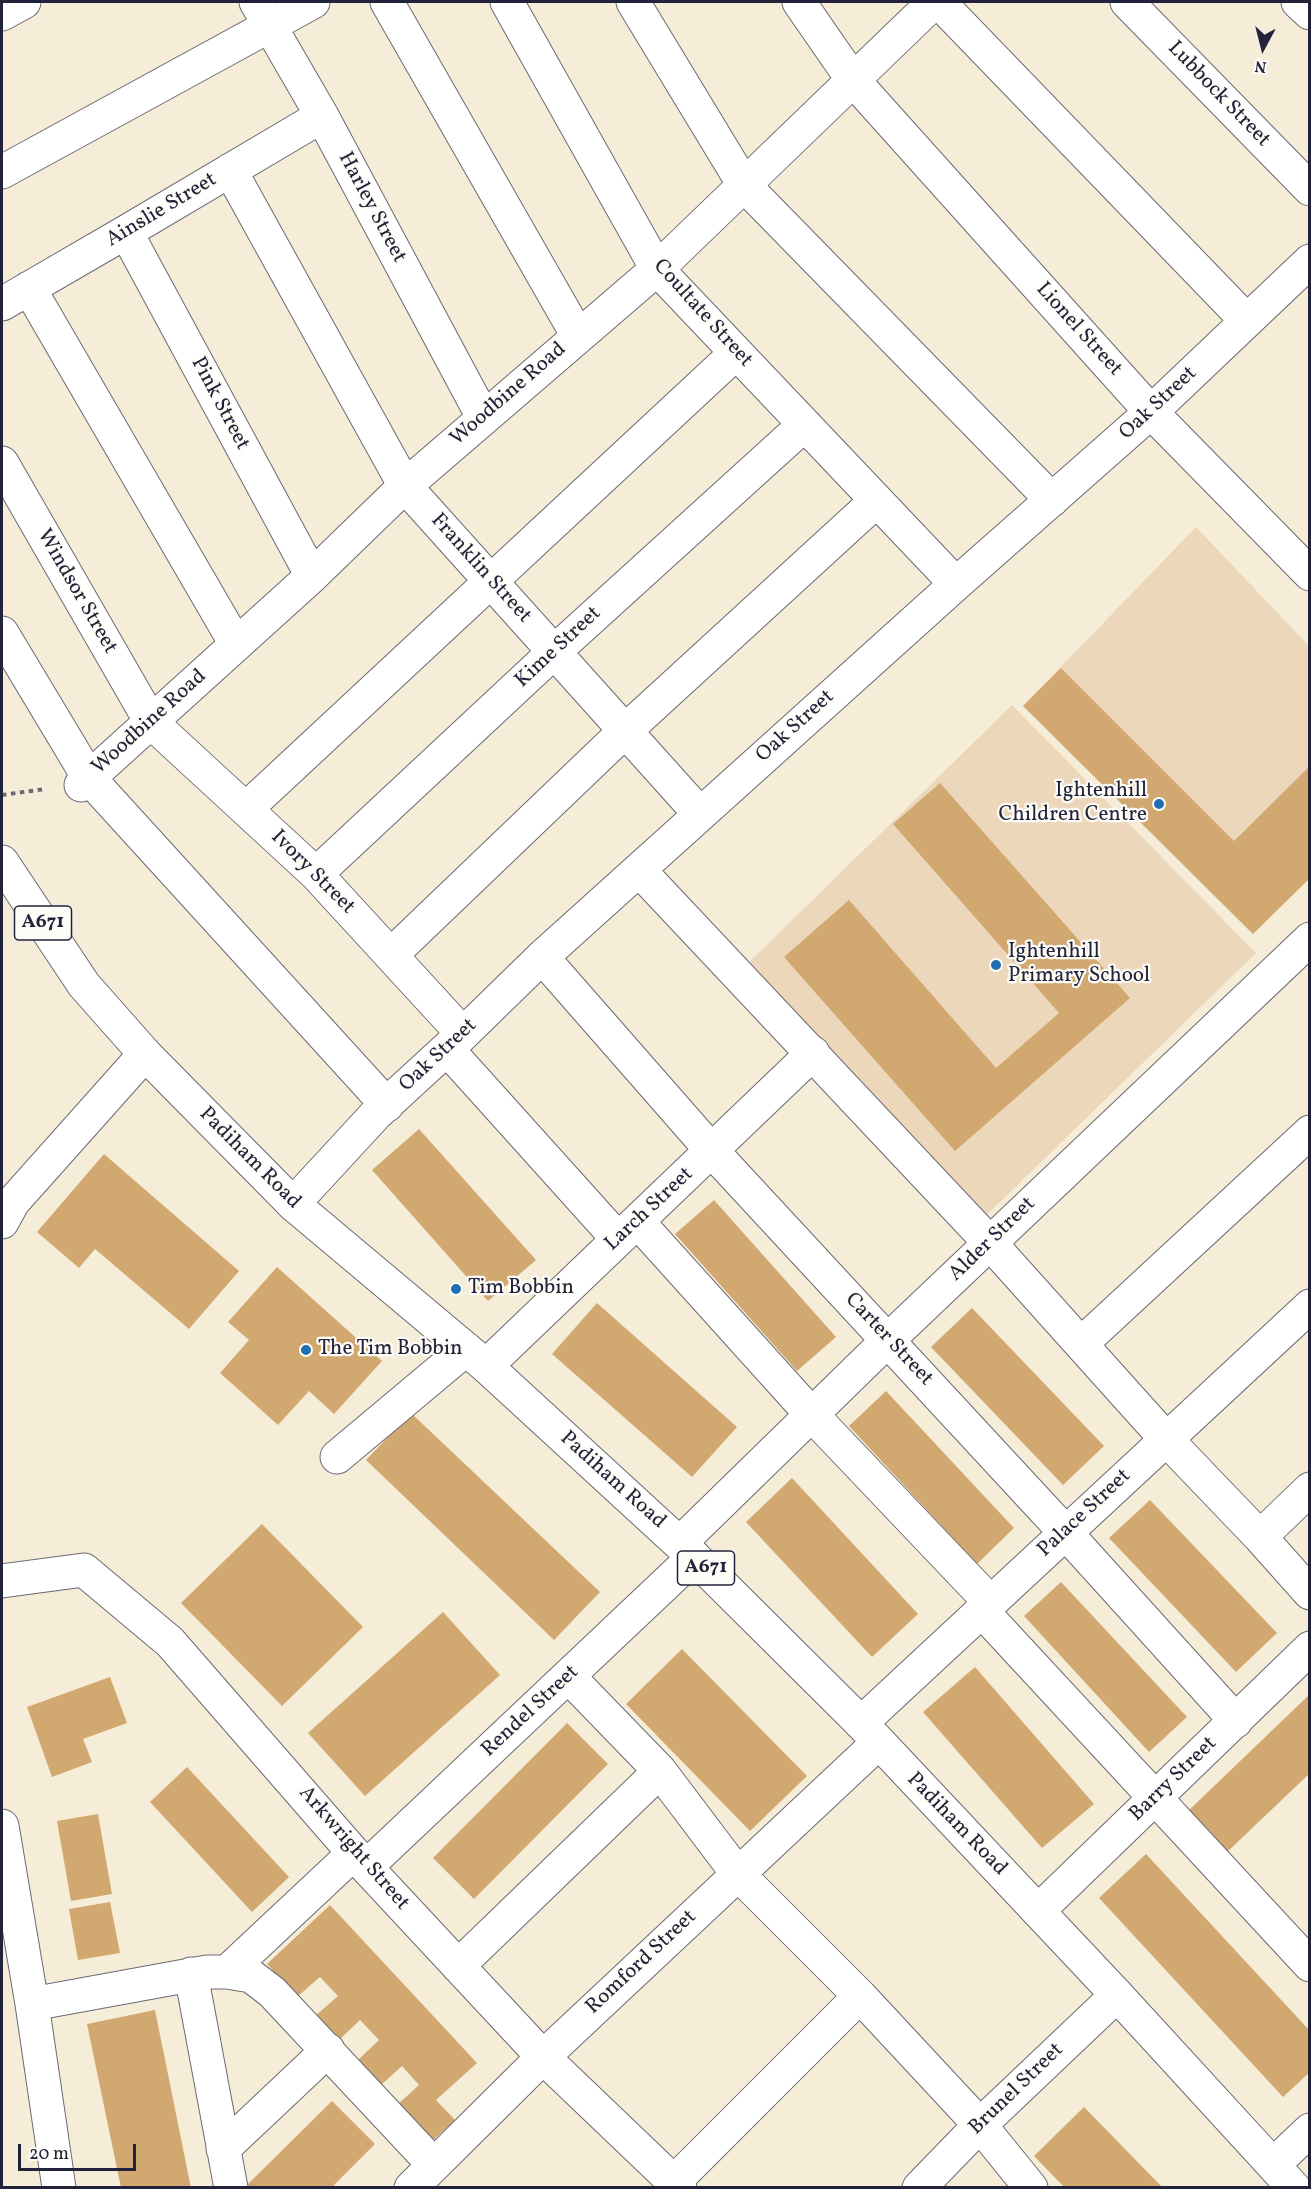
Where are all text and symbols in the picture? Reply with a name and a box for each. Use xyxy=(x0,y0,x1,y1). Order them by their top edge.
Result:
north arrow xyxy=(1233,18,1293,78)
street label: Lubbock Street xyxy=(1161,37,1275,153)
text: N xyxy=(1254,54,1268,77)
street label: Harley Street xyxy=(331,148,411,268)
street label: Ainslie Street xyxy=(102,168,222,254)
street label: Coultate Street xyxy=(647,255,757,373)
street label: Lionel Street xyxy=(1029,278,1127,382)
street label: Woodbine Road xyxy=(446,338,572,452)
street label: Pink Street xyxy=(184,353,254,455)
street label: Oak Street xyxy=(1115,362,1203,446)
street label: Franklin Street xyxy=(424,509,536,629)
street label: Windsor Street xyxy=(30,525,122,659)
street label: Kime Street xyxy=(511,602,607,694)
street label: Woodbine Road xyxy=(88,665,212,781)
street label: Oak Street xyxy=(752,685,840,769)
place label: Ightenhill Children Centre xyxy=(999,779,1147,829)
marker: Ightenhill Children Centre xyxy=(1152,797,1166,811)
street label: Ivory Street xyxy=(265,826,359,920)
road number: A671 xyxy=(15,906,72,940)
place label: Ightenhill Primary School xyxy=(1008,940,1150,990)
marker: Ightenhill Primary School xyxy=(989,958,1003,972)
street label: Oak Street xyxy=(395,1014,483,1098)
street label: Padiham Road xyxy=(193,1103,305,1215)
street label: Larch Street xyxy=(601,1163,699,1257)
street label: Alder Street xyxy=(944,1192,1042,1288)
place label: Tim Bobbin xyxy=(468,1276,574,1302)
marker: Tim Bobbin xyxy=(449,1282,463,1296)
street label: Carter Street xyxy=(839,1288,937,1392)
place label: The Tim Bobbin xyxy=(318,1337,463,1363)
marker: The Tim Bobbin xyxy=(299,1343,313,1357)
street label: Padiham Road xyxy=(554,1427,670,1535)
street label: Palace Street xyxy=(1033,1465,1137,1563)
road number: A671 xyxy=(678,1551,734,1585)
street label: Rendel Street xyxy=(477,1661,585,1763)
street label: Barry Street xyxy=(1125,1732,1223,1828)
street label: Padiham Road xyxy=(900,1768,1012,1882)
street label: Arkwright Street xyxy=(292,1782,414,1916)
street label: Romford Street xyxy=(582,1905,702,2021)
street label: Brunel Street xyxy=(964,2039,1070,2141)
scale bar xyxy=(21,2132,140,2170)
text: 20 m xyxy=(29,2142,69,2167)

